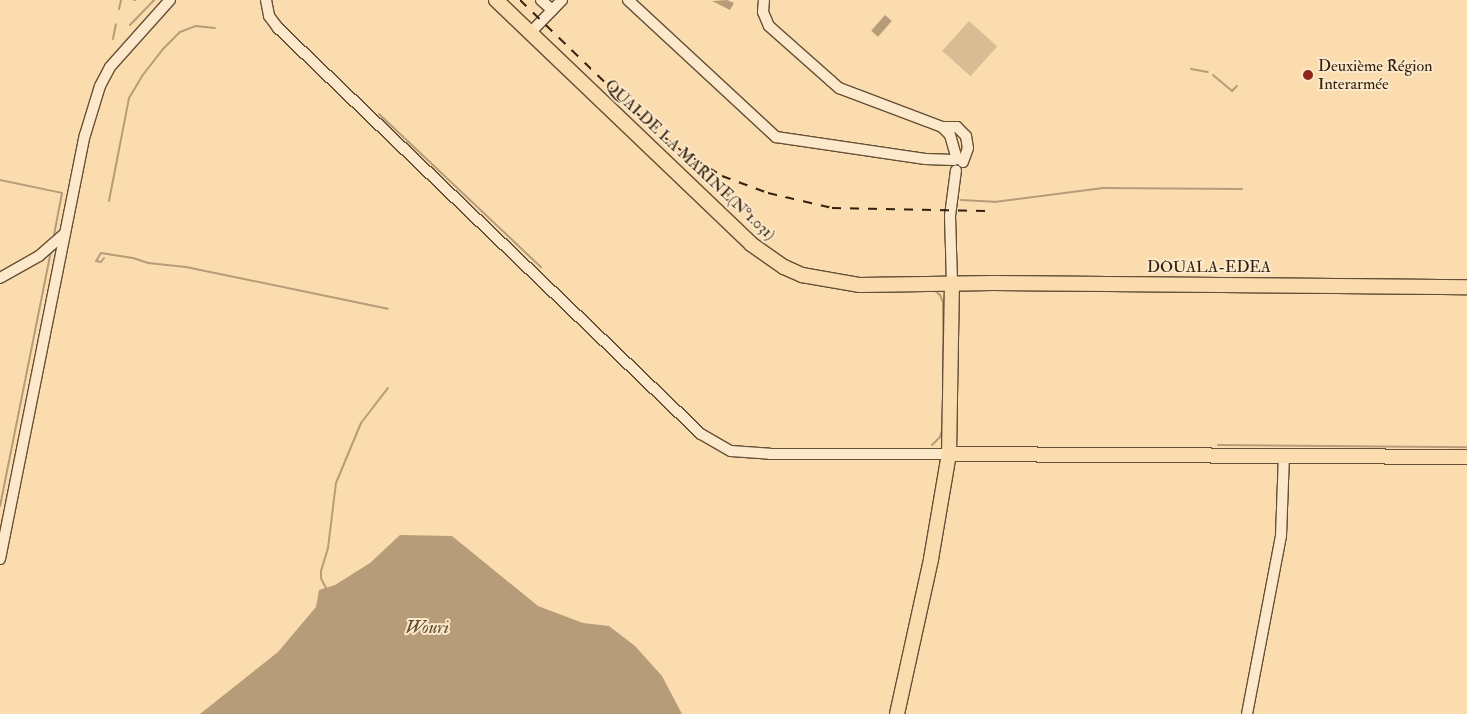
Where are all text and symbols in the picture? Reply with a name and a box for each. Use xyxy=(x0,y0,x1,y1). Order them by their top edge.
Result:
place label: Deuxième Région Interarmée xyxy=(1318,56,1432,94)
marker: Deuxième Région Interarmée xyxy=(1302,69,1314,81)
street label: QUAI DE LA MARINE(N°1.031) xyxy=(601,76,779,244)
street label: DOUALA-EDEA xyxy=(1147,257,1271,277)
water label: Wouri xyxy=(405,617,449,639)

